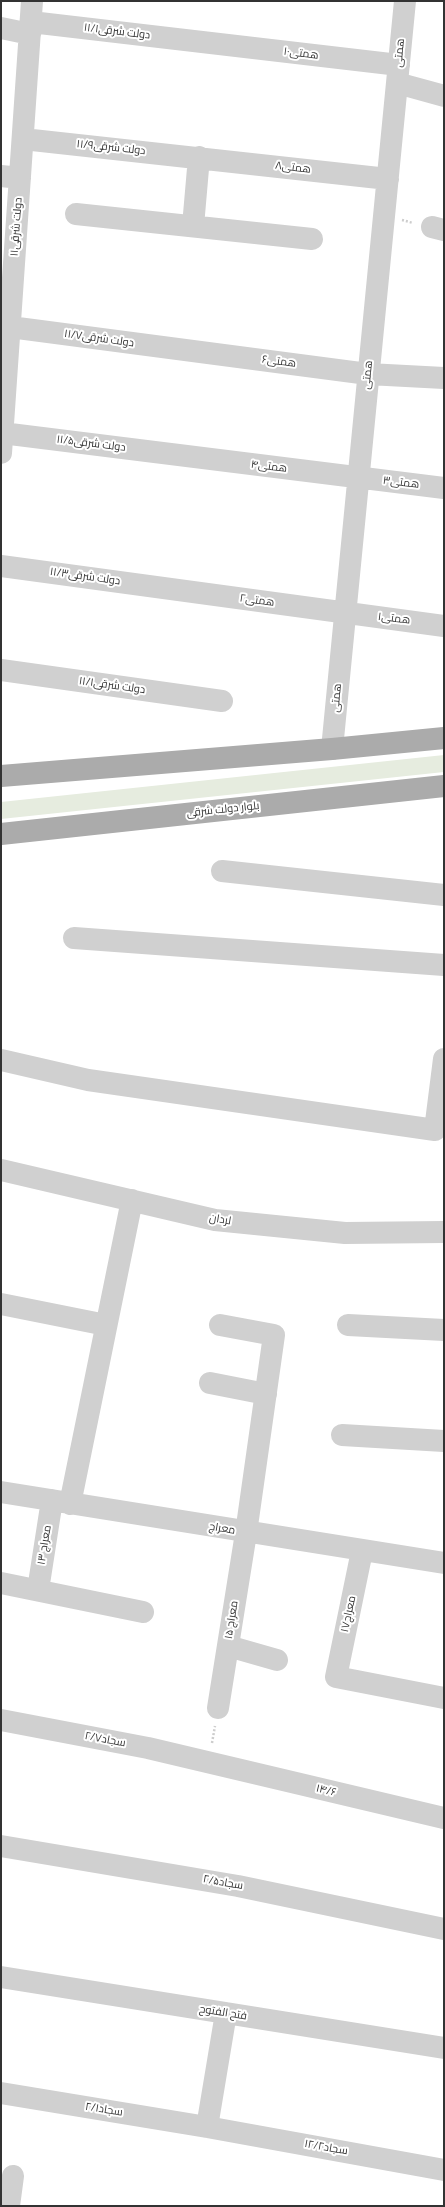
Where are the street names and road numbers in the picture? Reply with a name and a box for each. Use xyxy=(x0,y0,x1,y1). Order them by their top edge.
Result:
street label: ۱۱/۱دولت شرقی xyxy=(83,21,151,43)
street label: همتی xyxy=(392,38,408,68)
street label: ۱۰همتی xyxy=(283,45,319,63)
street label: ۱۱/۹دولت شرقی xyxy=(76,138,146,158)
street label: همتی۸ xyxy=(274,159,312,177)
street label: ۱۱دولت شرقی xyxy=(8,197,26,257)
street label: ۱۱/۷دولت شرقی xyxy=(63,328,135,350)
street label: ۶همتی xyxy=(261,353,297,371)
street label: همتی xyxy=(360,360,376,390)
street label: ۱۱/۵دولت شرقی xyxy=(56,433,126,455)
street label: ۴همتی xyxy=(250,458,288,476)
street label: ۳همتی xyxy=(382,474,420,492)
street label: ۱۱/۳دولت شرقی xyxy=(49,566,121,588)
street label: ۲همتی xyxy=(239,592,275,610)
street label: ۱همتی xyxy=(377,610,411,628)
street label: ۱۱/۱دولت شرقی xyxy=(78,675,146,697)
street label: همتی xyxy=(329,683,345,713)
street label: بلوار دولت شرقی xyxy=(186,800,260,820)
street label: لردان xyxy=(208,1212,232,1228)
street label: معراج xyxy=(208,1520,236,1538)
street label: معراج ۱۳ xyxy=(35,1524,55,1566)
street label: معراج۱۷ xyxy=(339,1595,359,1633)
street label: معراج ۱۵ xyxy=(222,1600,242,1640)
street label: سجاد۲/۷ xyxy=(83,1730,127,1750)
street label: ۱۴/۶ xyxy=(315,1782,337,1800)
street label: ۲/۵سجاد xyxy=(202,1873,244,1893)
street label: فتح الفتوح xyxy=(198,2003,248,2023)
street label: ۲/۱سجاد xyxy=(84,2101,124,2119)
street label: ۱۲/۲سجاد xyxy=(303,2138,349,2158)

